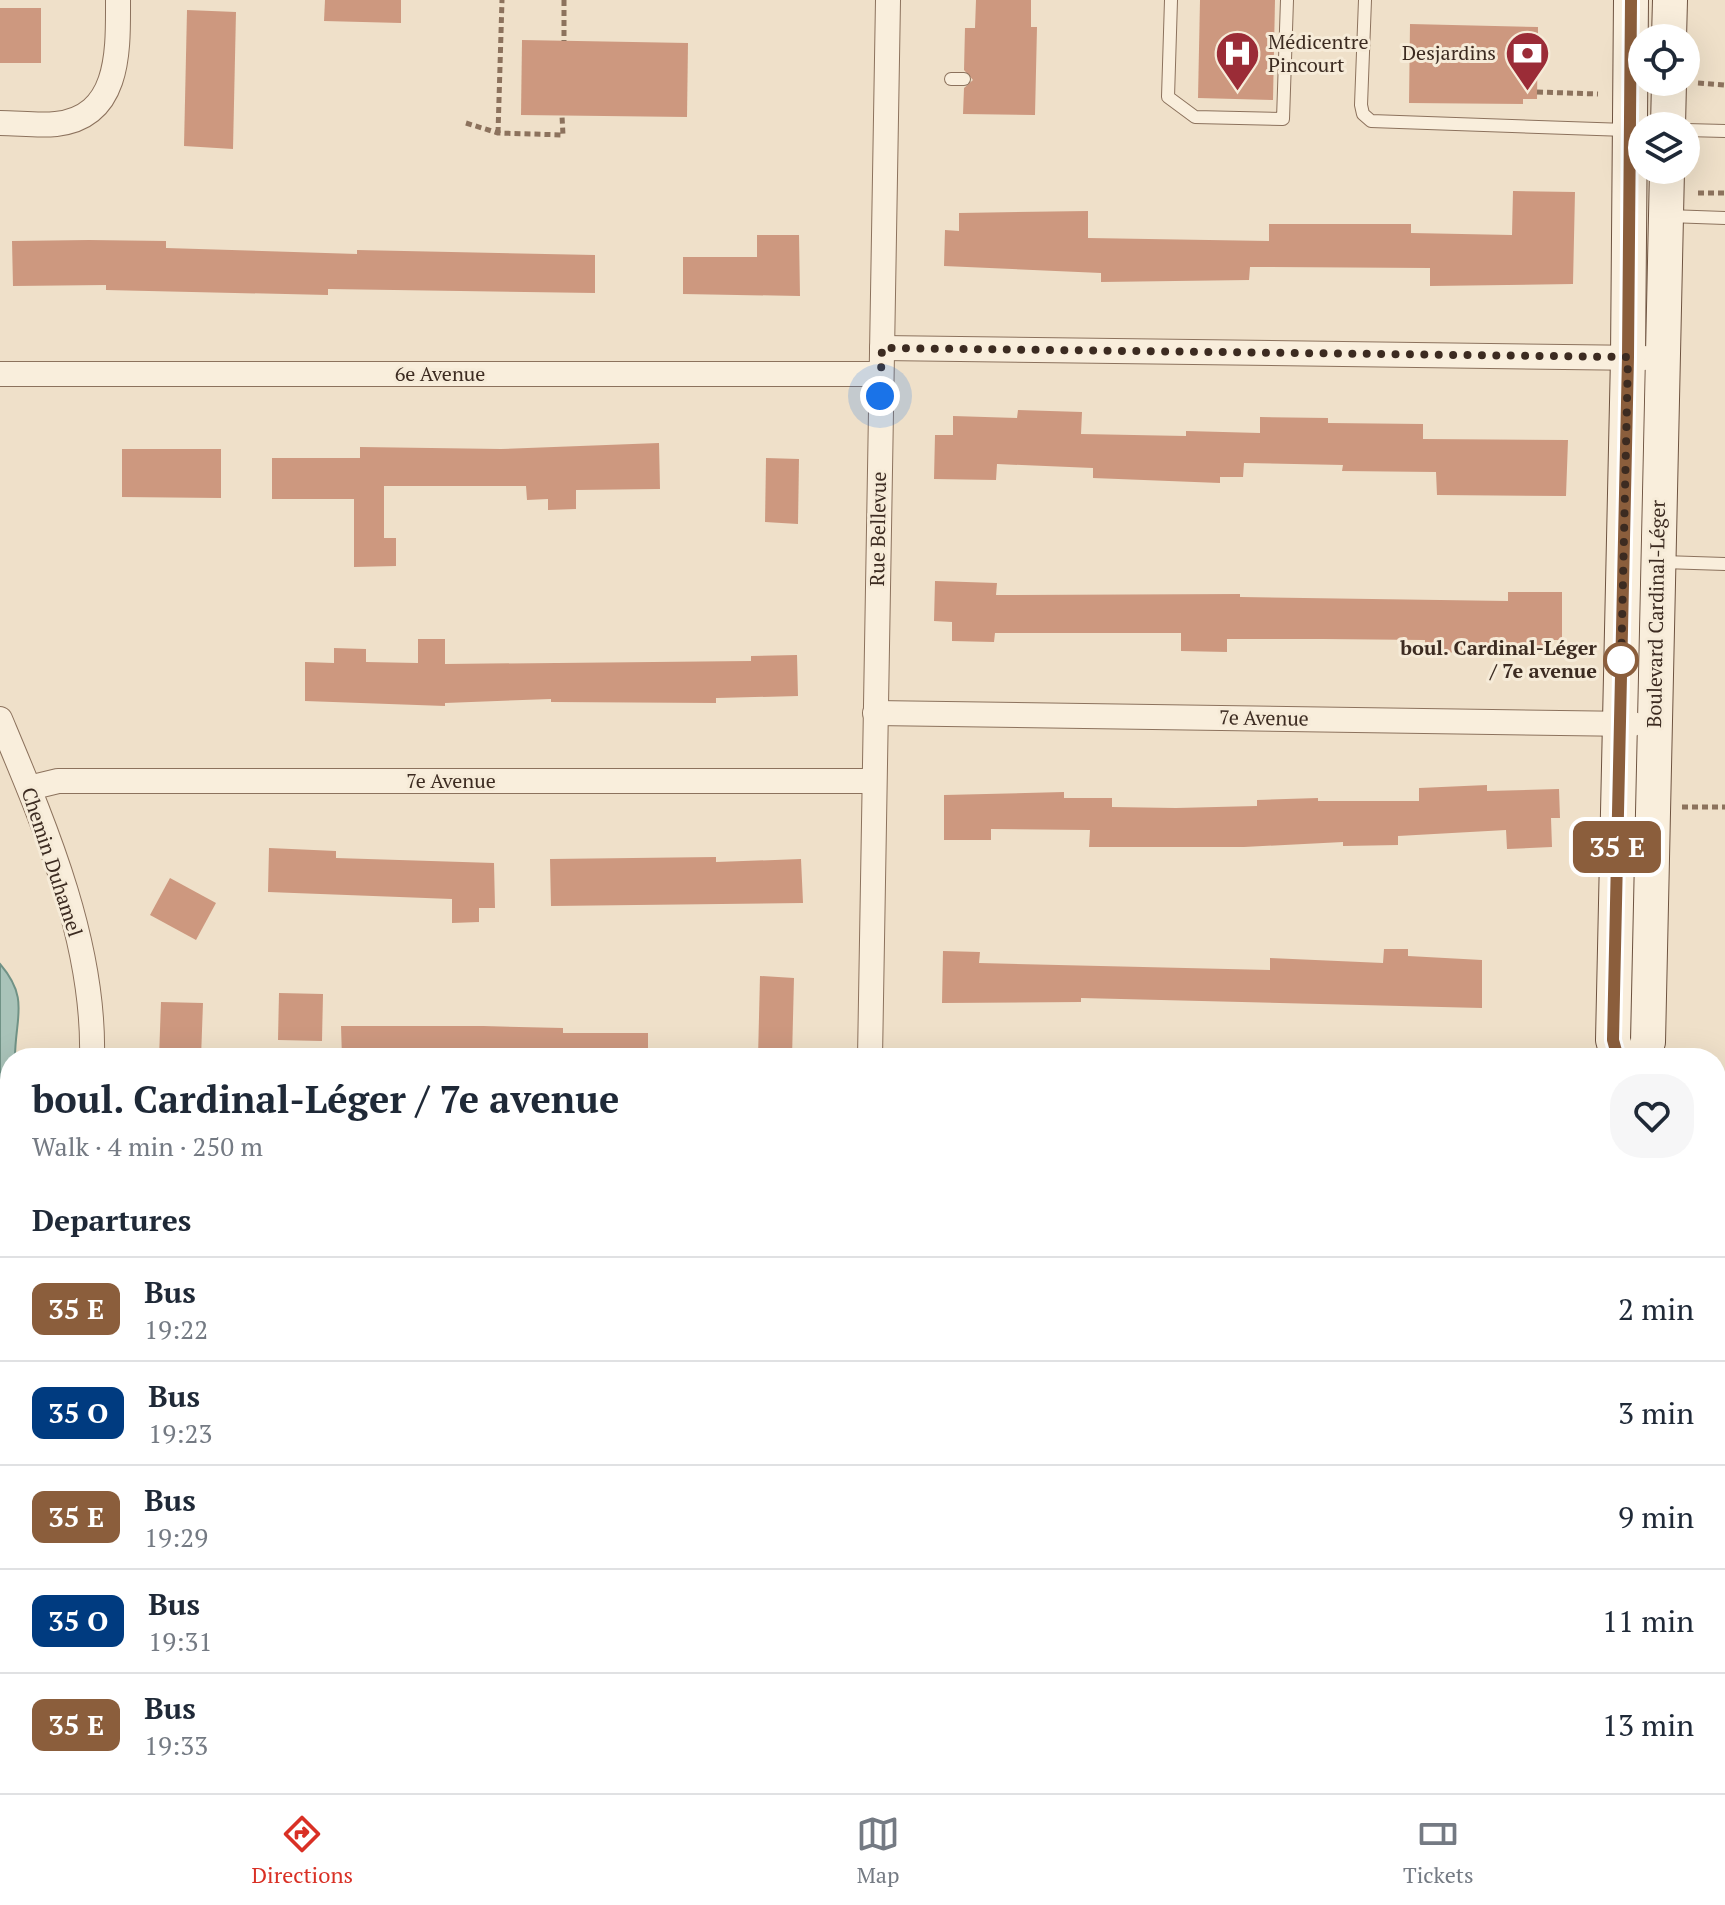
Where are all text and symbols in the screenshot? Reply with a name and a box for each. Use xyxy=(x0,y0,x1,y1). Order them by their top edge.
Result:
map controls xyxy=(1628,24,1700,184)
button: locate xyxy=(1628,24,1700,96)
place label: Médicentre Pincourt xyxy=(1268,28,1369,78)
bank icon: Desjardins xyxy=(1503,29,1551,92)
hospital icon: Médicentre Pincourt xyxy=(1213,30,1261,93)
place label: Desjardins xyxy=(1402,39,1496,66)
button: layers xyxy=(1628,112,1700,184)
street label: 6e Avenue xyxy=(395,360,485,387)
your location xyxy=(860,376,900,416)
street label: Rue Bellevue xyxy=(863,471,892,587)
street label: Boulevard Cardinal-Léger xyxy=(1640,499,1671,728)
place label: boul. Cardinal-Léger / 7e avenue xyxy=(1399,634,1597,684)
marker: boul. Cardinal-Léger / 7e avenue xyxy=(1604,643,1638,677)
street label: 7e Avenue xyxy=(1219,703,1309,732)
street label: 7e Avenue xyxy=(406,767,496,794)
street label: Chemin Duhamel xyxy=(16,784,89,940)
line badge: 35 E xyxy=(1561,821,1673,873)
text: 35 E xyxy=(1589,828,1645,865)
text: boul. Cardinal-Léger / 7e avenue xyxy=(32,1074,619,1124)
button: heart xyxy=(1610,1074,1694,1158)
text: Walk · 4 min · 250 m xyxy=(32,1129,263,1163)
text: Departures xyxy=(32,1200,191,1240)
text: Bus xyxy=(144,1272,196,1312)
text: 2 min xyxy=(1618,1289,1694,1329)
text: 35 E xyxy=(48,1290,104,1327)
text: 19:22 xyxy=(144,1312,208,1346)
text: Bus xyxy=(148,1376,200,1416)
text: 3 min xyxy=(1618,1393,1694,1433)
text: 35 O xyxy=(48,1394,108,1431)
text: 19:23 xyxy=(148,1416,212,1450)
text: Bus xyxy=(144,1480,196,1520)
text: 9 min xyxy=(1618,1497,1694,1537)
text: 35 E xyxy=(48,1498,104,1535)
text: 19:29 xyxy=(144,1520,208,1554)
text: Bus xyxy=(148,1584,200,1624)
text: 11 min xyxy=(1602,1601,1694,1641)
text: 35 O xyxy=(48,1602,108,1639)
text: 19:31 xyxy=(148,1624,212,1658)
text: Bus xyxy=(144,1688,196,1728)
text: 13 min xyxy=(1602,1705,1694,1745)
text: 35 E xyxy=(48,1706,104,1743)
text: 19:33 xyxy=(144,1728,208,1762)
tab: Directions xyxy=(252,1812,353,1889)
tab: Map xyxy=(856,1812,900,1889)
tab: Tickets xyxy=(1403,1812,1473,1889)

